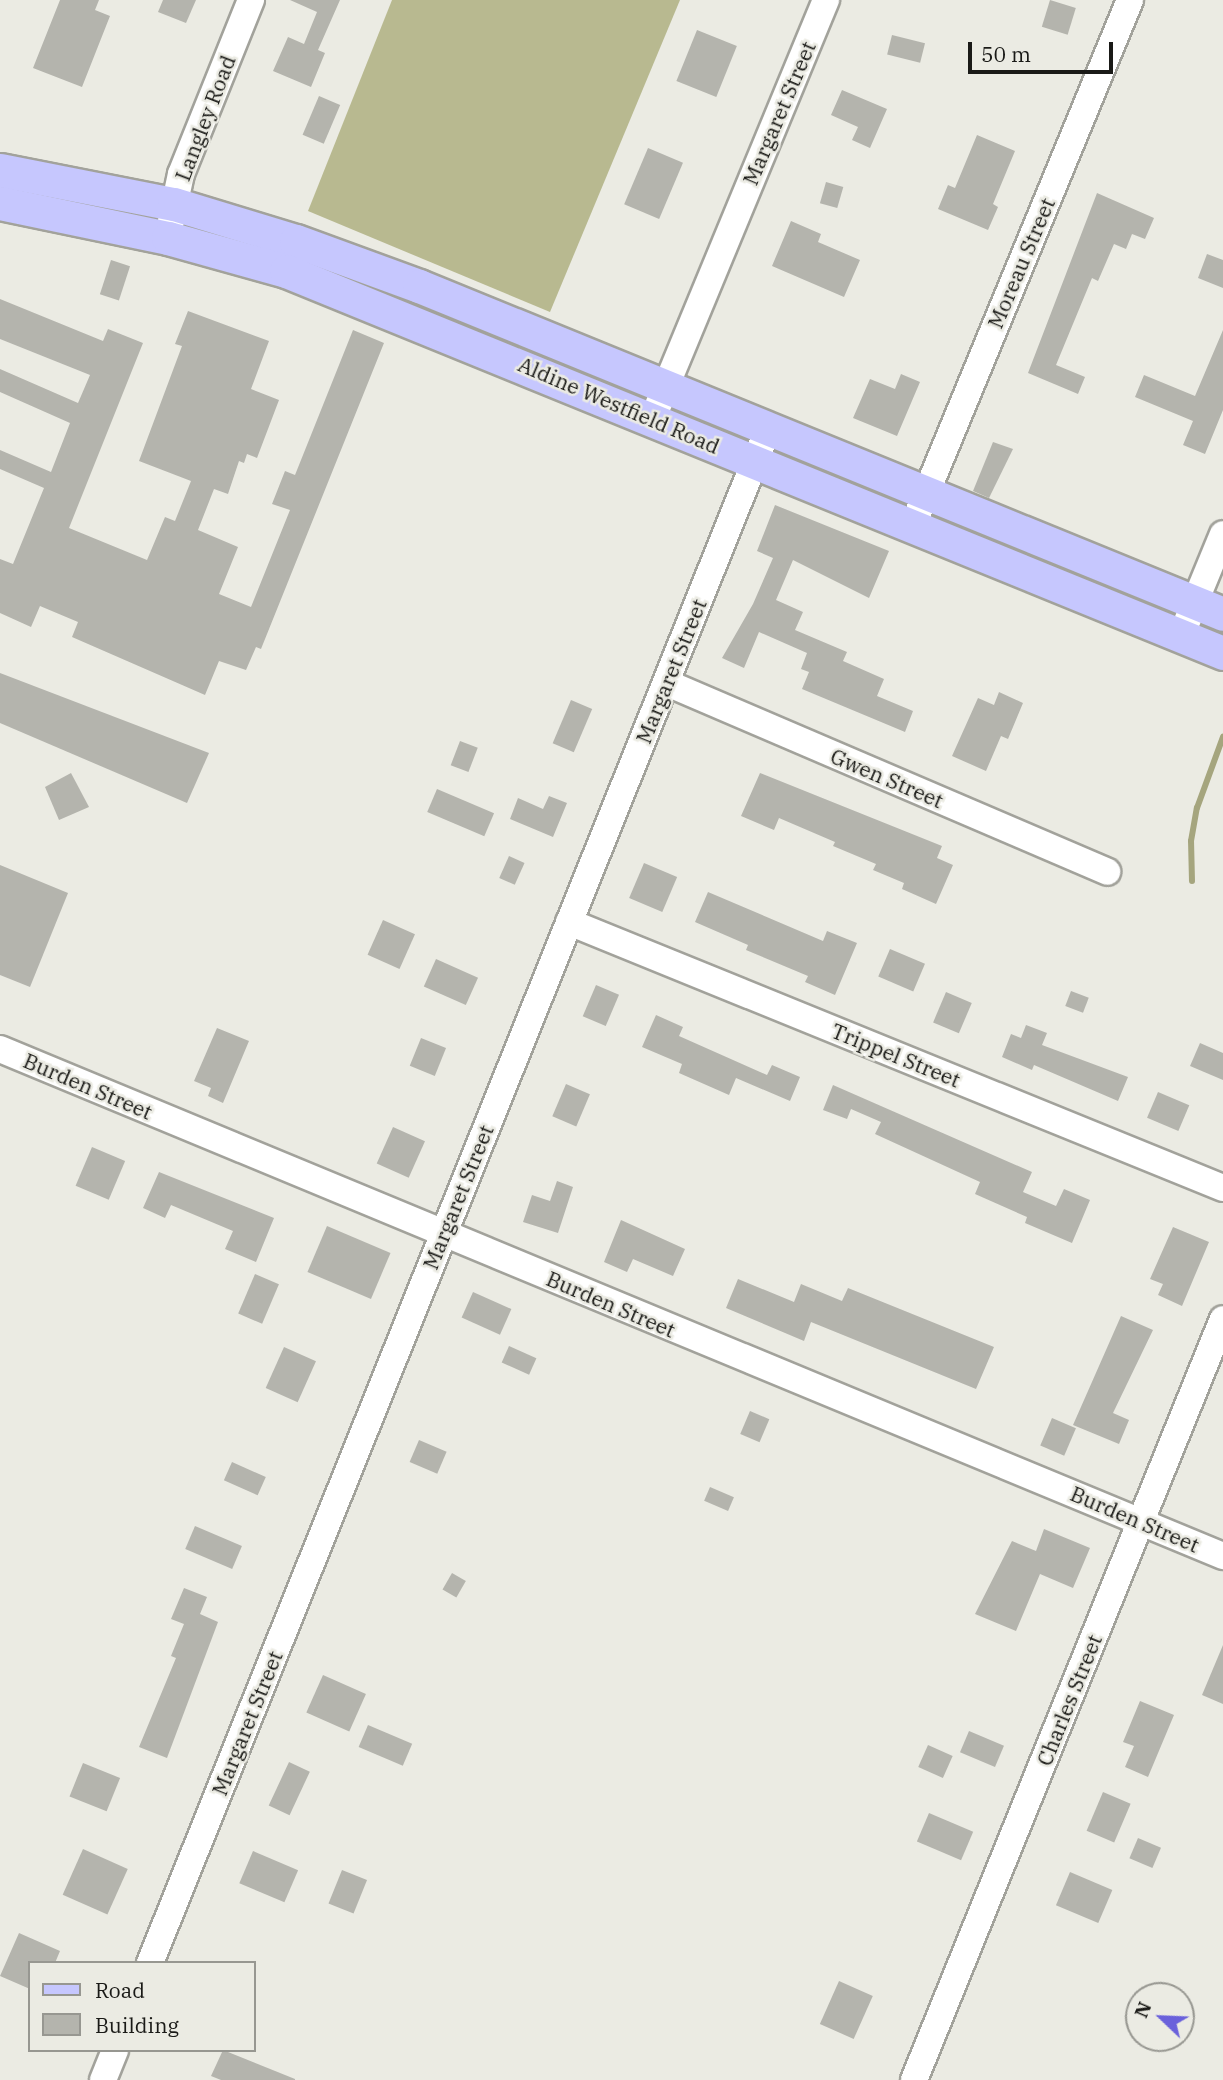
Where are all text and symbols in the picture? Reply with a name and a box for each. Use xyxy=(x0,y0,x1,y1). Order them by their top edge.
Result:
scale bar xyxy=(971,28,1116,72)
street label: Margaret Street xyxy=(737,37,821,189)
text: 50 m xyxy=(981,40,1031,68)
street label: Langley Road xyxy=(170,52,240,184)
street label: Moreau Street xyxy=(982,194,1060,332)
street label: Aldine Westfield Road xyxy=(515,351,723,459)
street label: Margaret Street xyxy=(631,595,711,747)
street label: Gwen Street xyxy=(827,743,947,813)
street label: Trippel Street xyxy=(828,1018,964,1092)
street label: Burden Street xyxy=(20,1048,156,1124)
street label: Margaret Street xyxy=(418,1121,498,1273)
street label: Burden Street xyxy=(543,1266,679,1342)
street label: Burden Street xyxy=(1067,1481,1203,1557)
street label: Charles Street xyxy=(1031,1631,1107,1769)
street label: Margaret Street xyxy=(207,1647,287,1799)
legend xyxy=(28,1961,256,2052)
text: Road xyxy=(95,1976,145,2004)
north arrow xyxy=(1125,1982,1195,2052)
text: N xyxy=(1129,1998,1156,2021)
text: Building xyxy=(95,2011,179,2039)

